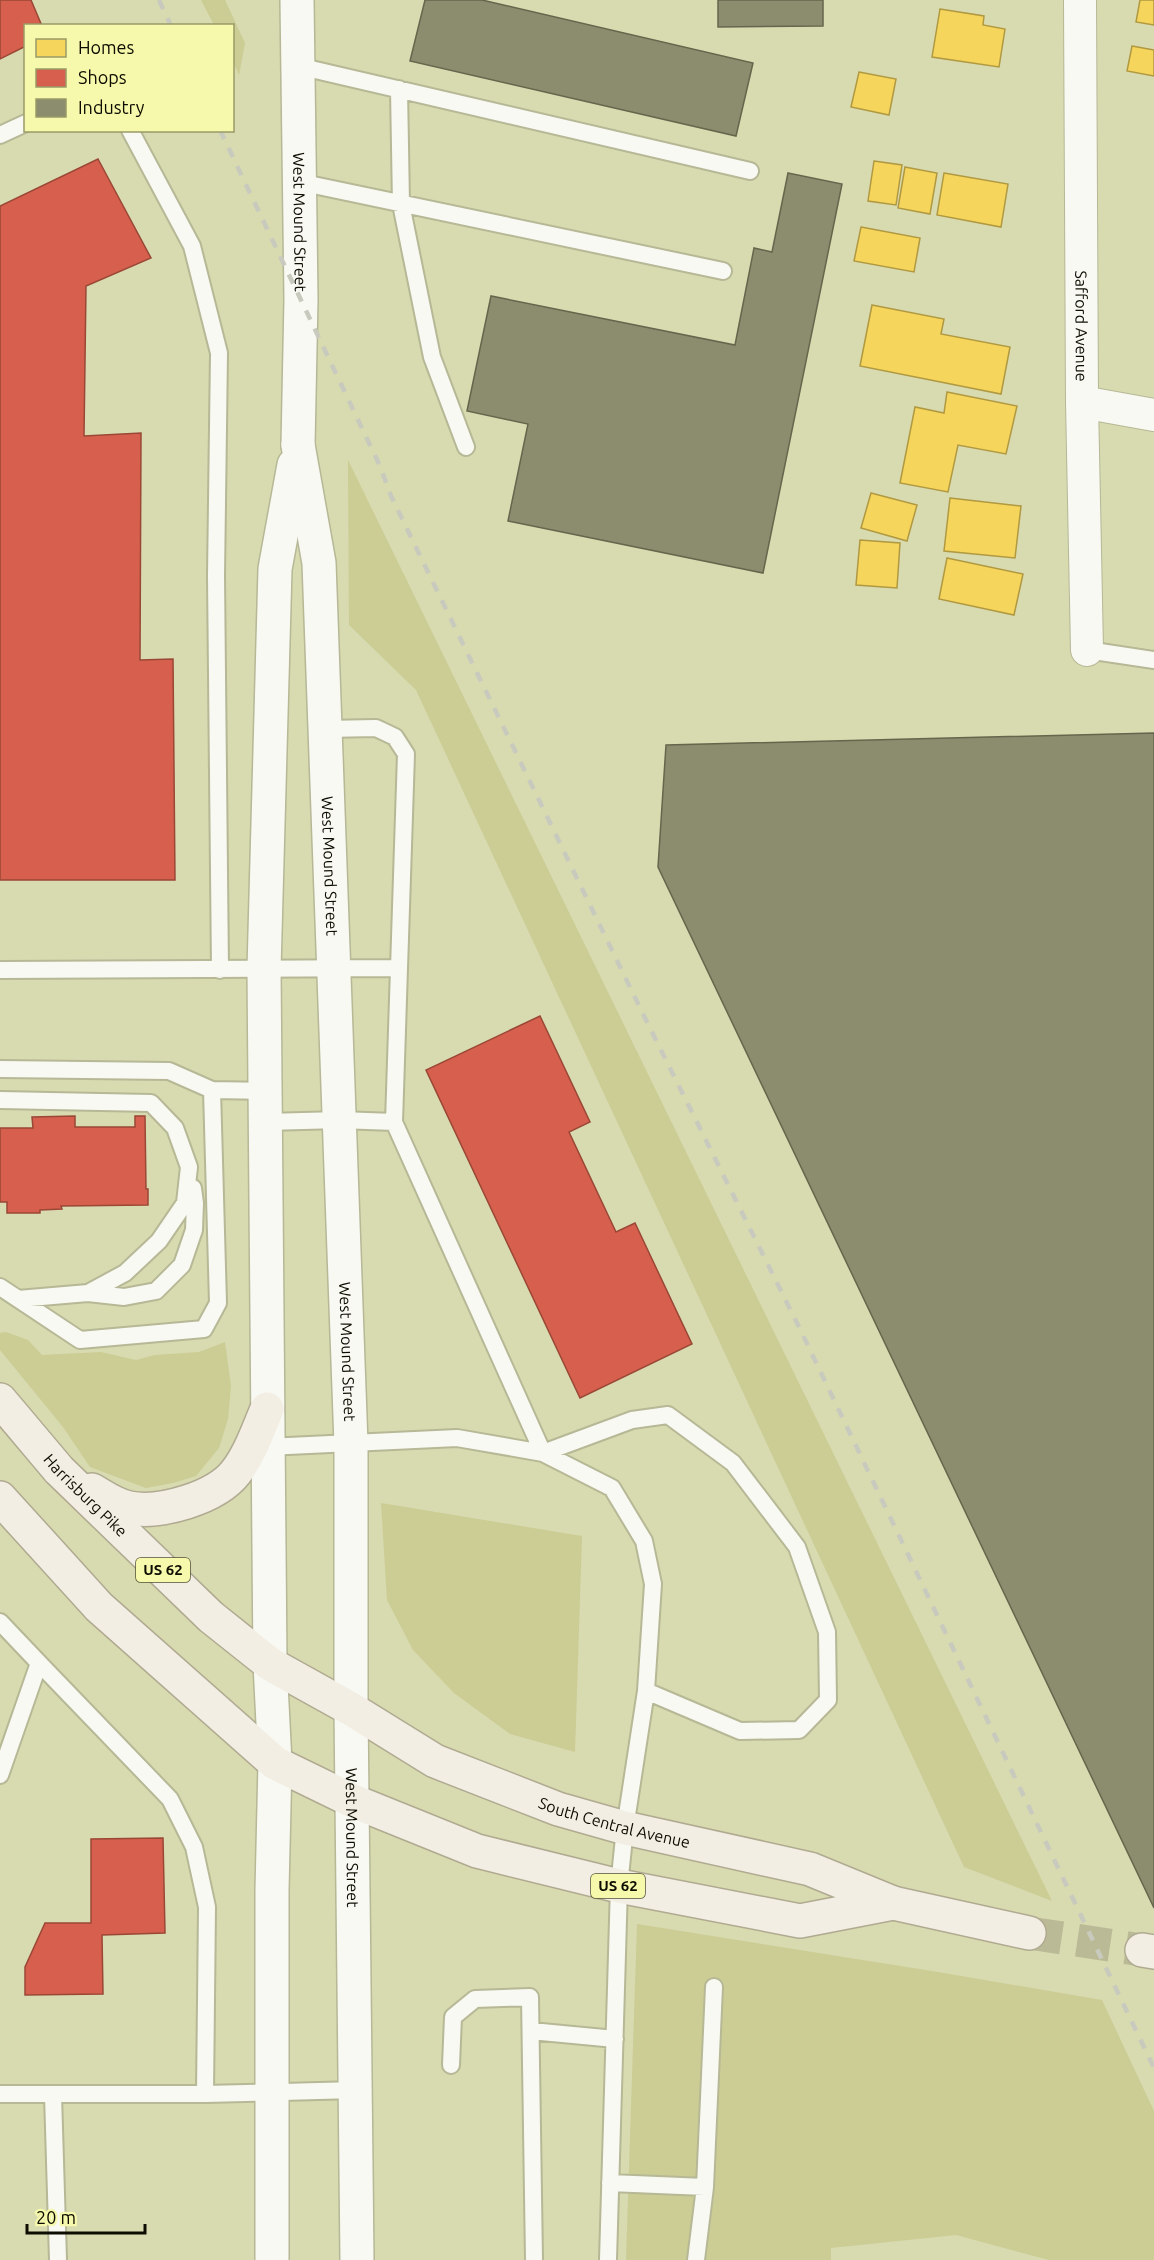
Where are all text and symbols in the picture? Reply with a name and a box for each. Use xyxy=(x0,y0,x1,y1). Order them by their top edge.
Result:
legend xyxy=(24,24,234,132)
text: Homes xyxy=(78,37,135,57)
text: Shops xyxy=(78,67,127,87)
text: Industry xyxy=(78,97,145,117)
street label: West Mound Street xyxy=(290,152,310,293)
street label: Safford Avenue xyxy=(1072,270,1091,382)
street label: West Mound Street xyxy=(318,796,342,937)
street label: West Mound Street xyxy=(336,1282,359,1422)
street label: Harrisburg Pike xyxy=(40,1450,131,1540)
road number: US 62 xyxy=(136,1558,190,1582)
street label: West Mound Street xyxy=(343,1768,362,1908)
street label: South Central Avenue xyxy=(536,1793,692,1851)
road number: US 62 xyxy=(591,1874,645,1898)
scale bar xyxy=(27,2197,146,2235)
text: 20 m xyxy=(36,2207,76,2227)

